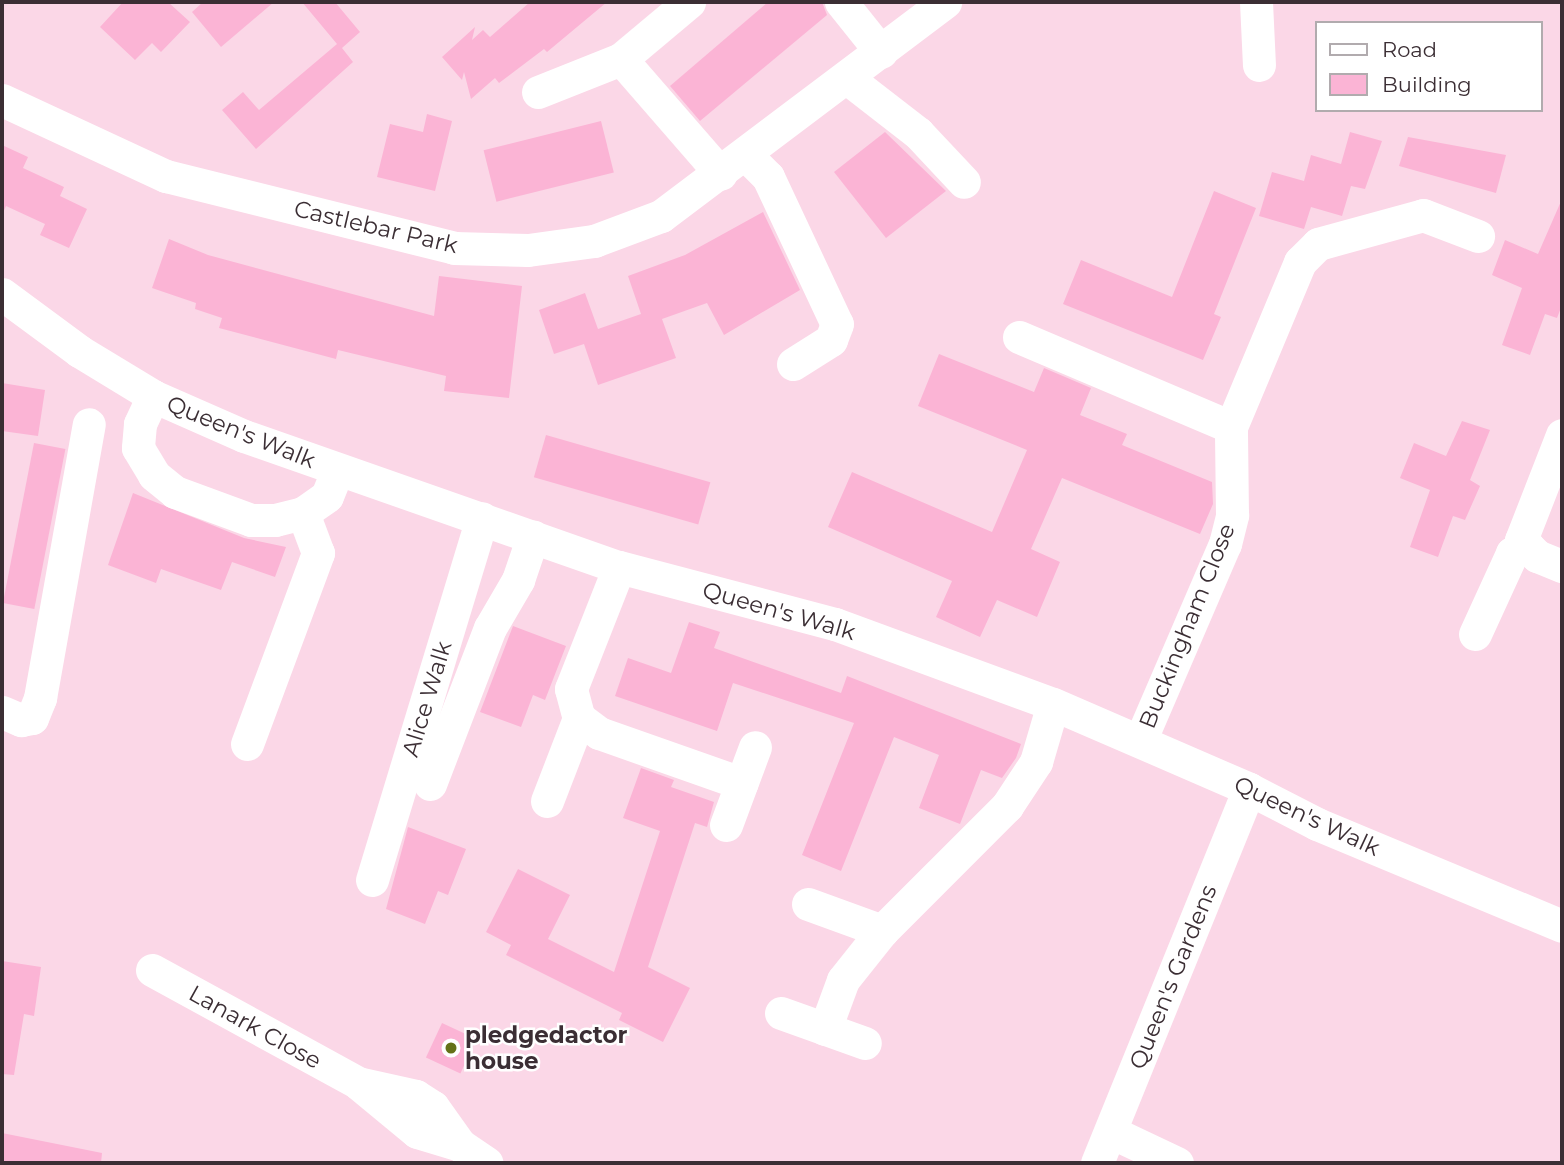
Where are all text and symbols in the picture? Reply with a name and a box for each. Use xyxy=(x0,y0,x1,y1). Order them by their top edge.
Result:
legend xyxy=(1316,21,1543,112)
text: Road xyxy=(1382,37,1437,62)
text: Building xyxy=(1382,72,1472,97)
street label: Castlebar Park xyxy=(291,195,461,259)
street label: Queen's Walk xyxy=(163,390,319,474)
street label: Buckingham Close xyxy=(1133,520,1241,732)
street label: Queen's Walk xyxy=(699,576,859,646)
street label: Alice Walk xyxy=(396,638,458,760)
street label: Queen's Walk xyxy=(1230,770,1384,862)
street label: Queen's Gardens xyxy=(1123,881,1223,1073)
street label: Lanark Close xyxy=(184,979,326,1075)
place label: pledgedactor house xyxy=(465,1021,627,1075)
marker: pledgedactor house xyxy=(443,1040,459,1056)

